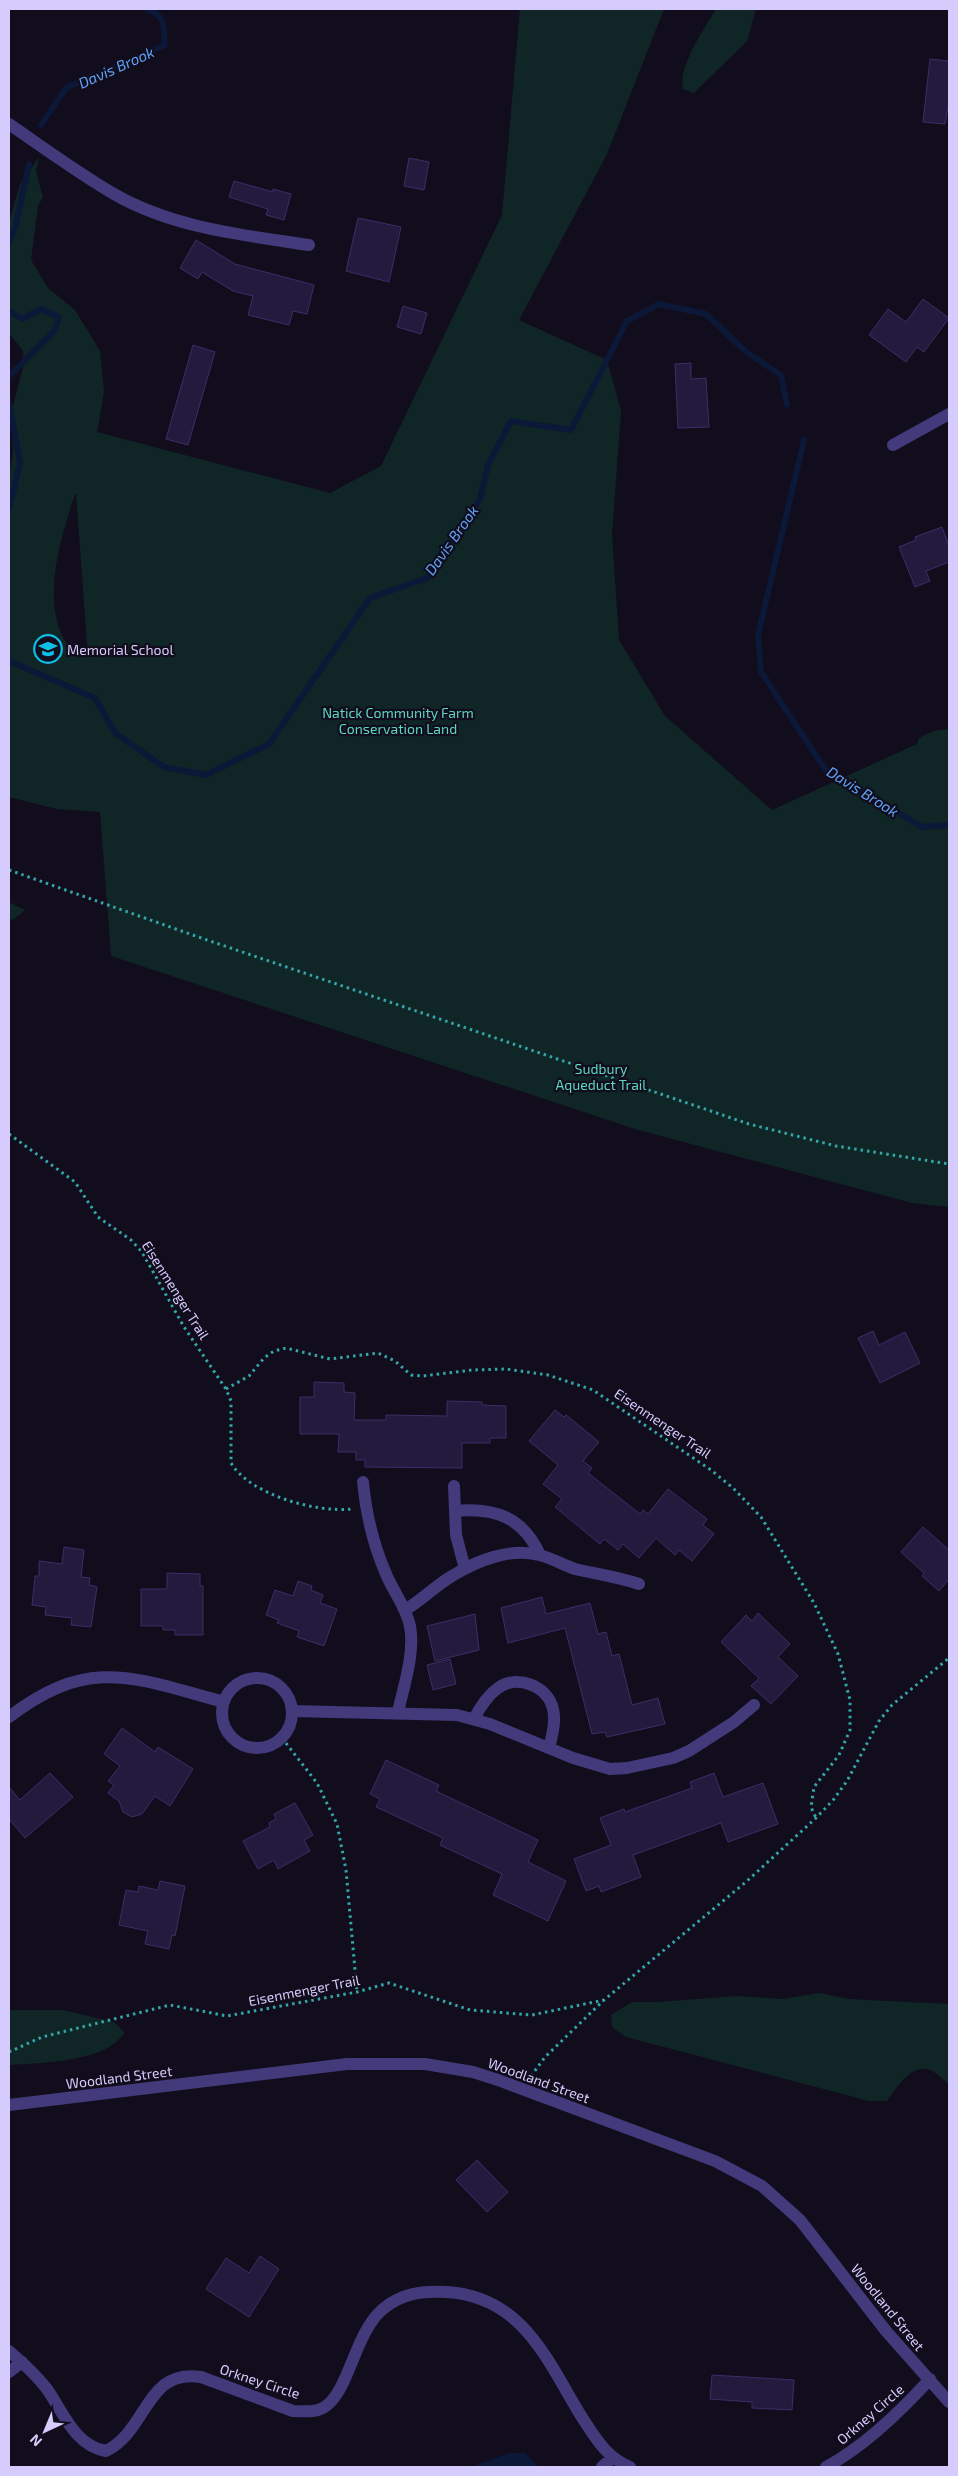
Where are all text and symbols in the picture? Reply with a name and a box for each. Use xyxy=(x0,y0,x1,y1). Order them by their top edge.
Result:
water label: Davis Brook xyxy=(75,42,157,92)
water label: Davis Brook xyxy=(420,502,482,578)
school or university icon: Memorial School xyxy=(33,634,63,664)
place label: Memorial School xyxy=(67,641,174,658)
park label: Natick Community Farm Conservation Land xyxy=(322,704,474,737)
water label: Davis Brook xyxy=(824,762,902,820)
park label: Sudbury Aqueduct Trail xyxy=(556,1060,647,1093)
street label: Eisenmenger Trail xyxy=(139,1238,214,1343)
street label: Eisenmenger Trail xyxy=(611,1384,715,1462)
street label: Eisenmenger Trail xyxy=(247,1971,362,2009)
street label: Woodland Street xyxy=(486,2054,592,2106)
street label: Woodland Street xyxy=(65,2062,173,2092)
street label: Woodland Street xyxy=(848,2260,928,2354)
street label: Orkney Circle xyxy=(218,2360,302,2402)
street label: Orkney Circle xyxy=(833,2380,907,2448)
north arrow xyxy=(20,2406,70,2456)
text: N xyxy=(26,2431,45,2450)

